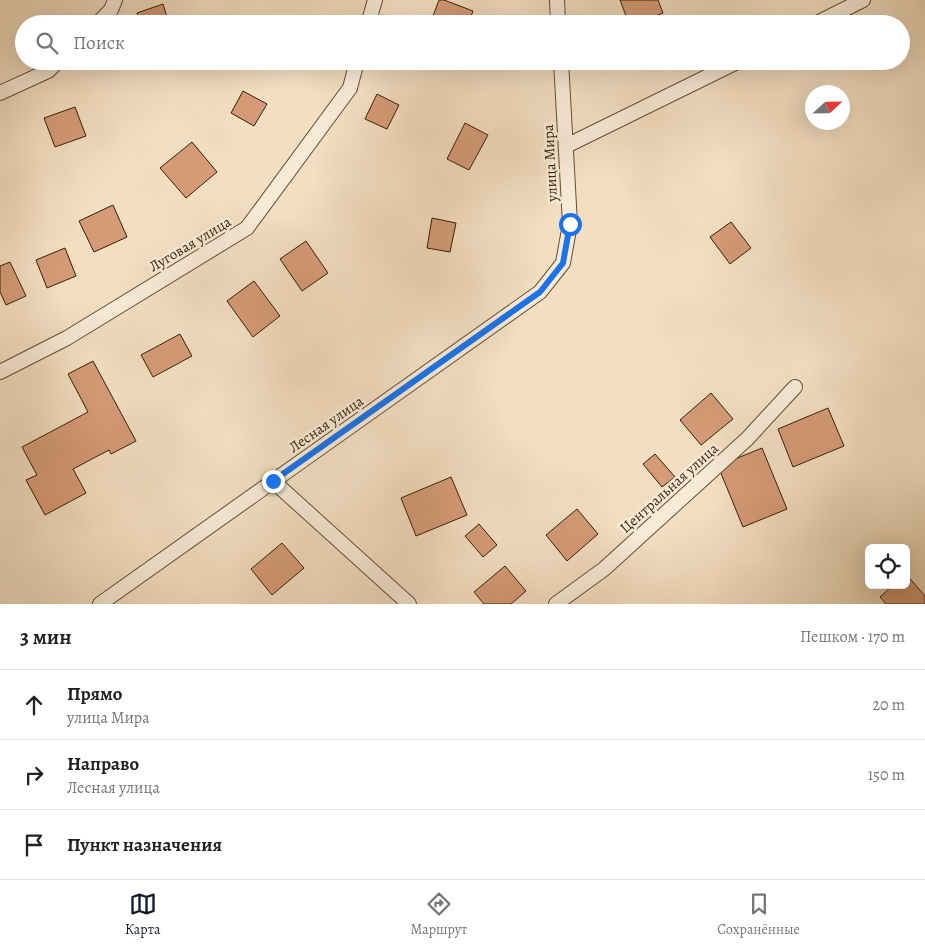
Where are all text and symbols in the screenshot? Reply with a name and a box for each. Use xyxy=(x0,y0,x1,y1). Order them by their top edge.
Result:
search box xyxy=(15,15,910,70)
icon: search xyxy=(33,29,61,57)
text: Поиск xyxy=(73,30,125,56)
north arrow xyxy=(805,85,850,130)
street label: улица Мира xyxy=(538,124,562,203)
street label: Луговая улица xyxy=(145,212,235,276)
route start xyxy=(559,213,582,236)
street label: Лесная улица xyxy=(285,391,367,457)
street label: Центральная улица xyxy=(616,438,723,538)
route end xyxy=(262,470,285,493)
map controls xyxy=(865,544,910,589)
button: locate xyxy=(865,544,910,589)
text: 3 мин xyxy=(20,623,72,651)
text: Пешком · 170 m xyxy=(800,626,905,648)
text: Прямо xyxy=(67,681,122,707)
icon: ahead xyxy=(20,691,48,719)
text: 20 m xyxy=(872,694,905,716)
text: улица Мира xyxy=(67,707,150,729)
text: Направо xyxy=(67,751,139,777)
icon: right xyxy=(20,761,48,789)
text: 150 m xyxy=(868,764,905,786)
text: Лесная улица xyxy=(67,777,160,799)
icon: arrive xyxy=(20,831,48,859)
text: Пункт назначения xyxy=(67,832,222,858)
tab: Карта xyxy=(125,890,160,939)
tab: Маршрут xyxy=(411,890,467,939)
tab: Сохранённые xyxy=(717,890,800,939)

